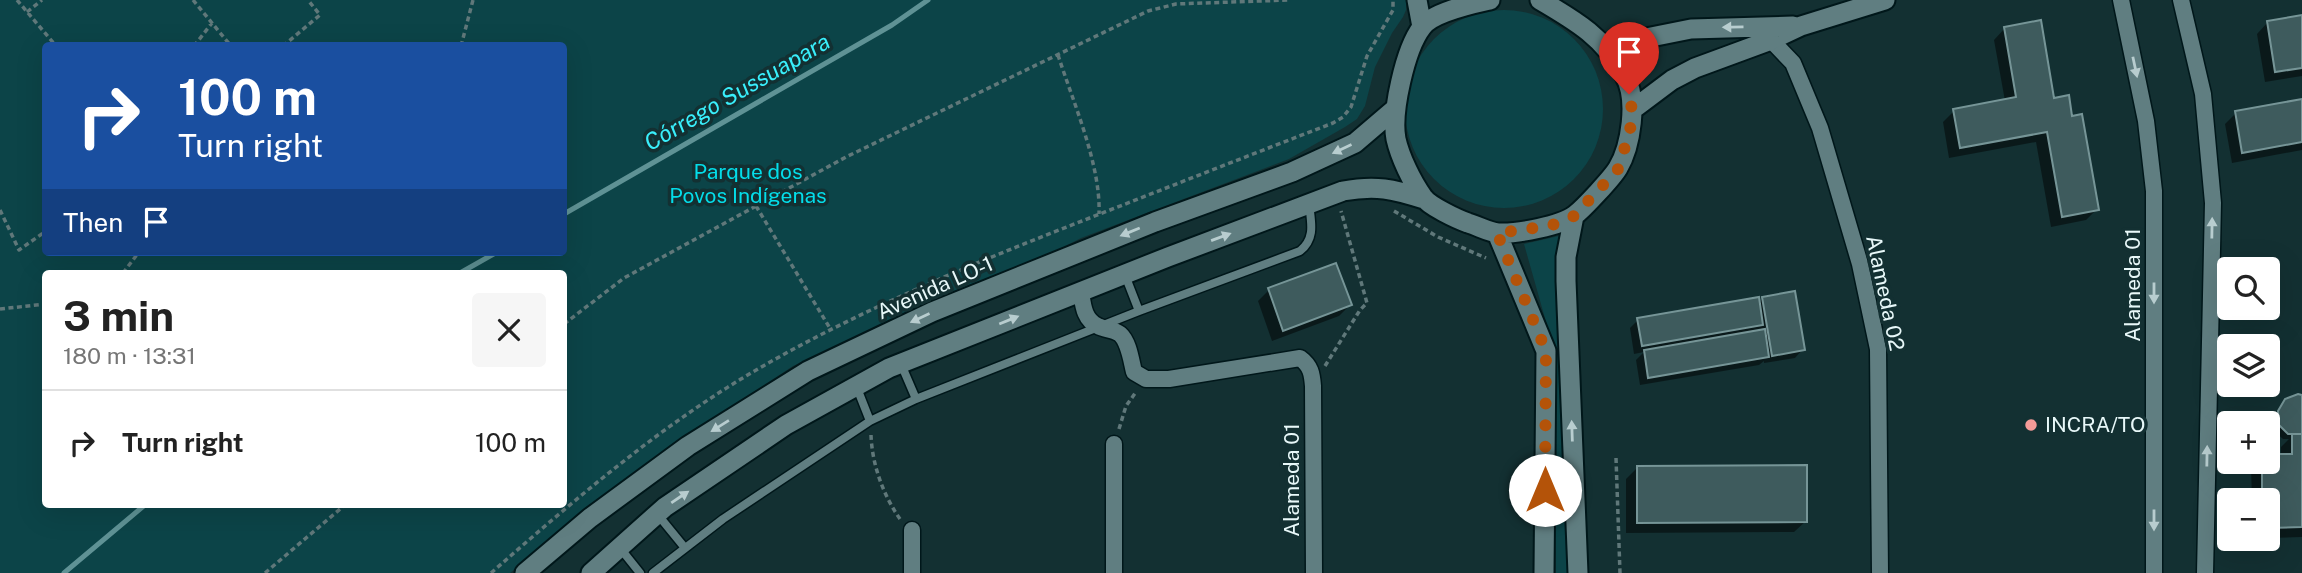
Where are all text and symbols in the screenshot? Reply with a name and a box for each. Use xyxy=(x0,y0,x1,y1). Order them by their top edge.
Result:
one-way arrow xyxy=(1721,21,1743,33)
pin xyxy=(1599,22,1659,94)
water label: Córrego Sussuapara xyxy=(639,27,834,156)
icon: arrive xyxy=(1610,33,1648,71)
one-way arrow xyxy=(2130,56,2141,78)
text: 100 m xyxy=(178,68,317,126)
icon: right xyxy=(63,70,154,161)
text: Turn right xyxy=(178,127,323,164)
one-way arrow xyxy=(1332,143,1352,155)
park label: Parque dos Povos Indígenas xyxy=(669,159,827,208)
icon: arrive xyxy=(137,203,175,241)
text: Then xyxy=(63,207,123,238)
one-way arrow xyxy=(2206,217,2218,239)
one-way arrow xyxy=(1120,227,1141,238)
street label: Alameda 01 xyxy=(2120,228,2145,342)
one-way arrow xyxy=(1210,231,1231,242)
street label: Alameda 02 xyxy=(1861,233,1910,353)
street label: Avenida LO-1 xyxy=(873,251,997,324)
map controls xyxy=(2217,257,2280,551)
button: search xyxy=(2217,257,2280,320)
one-way arrow xyxy=(2148,282,2160,304)
text: 3 min xyxy=(63,291,174,340)
button: close xyxy=(472,293,546,367)
one-way arrow xyxy=(910,312,930,323)
one-way arrow xyxy=(999,315,1020,326)
button: layers xyxy=(2217,334,2280,397)
text: 180 m · 13:31 xyxy=(63,342,196,369)
button: + xyxy=(2217,411,2280,474)
place label: INCRA/TO xyxy=(2045,412,2146,437)
marker: INCRA/TO xyxy=(2023,417,2039,433)
one-way arrow xyxy=(710,419,729,432)
one-way arrow xyxy=(1566,420,1577,442)
street label: Alameda 01 xyxy=(1279,423,1304,537)
icon: right xyxy=(63,424,101,462)
text: Turn right xyxy=(122,427,244,458)
text: 100 m xyxy=(475,427,546,458)
one-way arrow xyxy=(2202,445,2213,467)
position arrow xyxy=(1508,453,1582,527)
button: − xyxy=(2217,488,2280,551)
one-way arrow xyxy=(671,490,689,504)
one-way arrow xyxy=(2148,510,2160,532)

